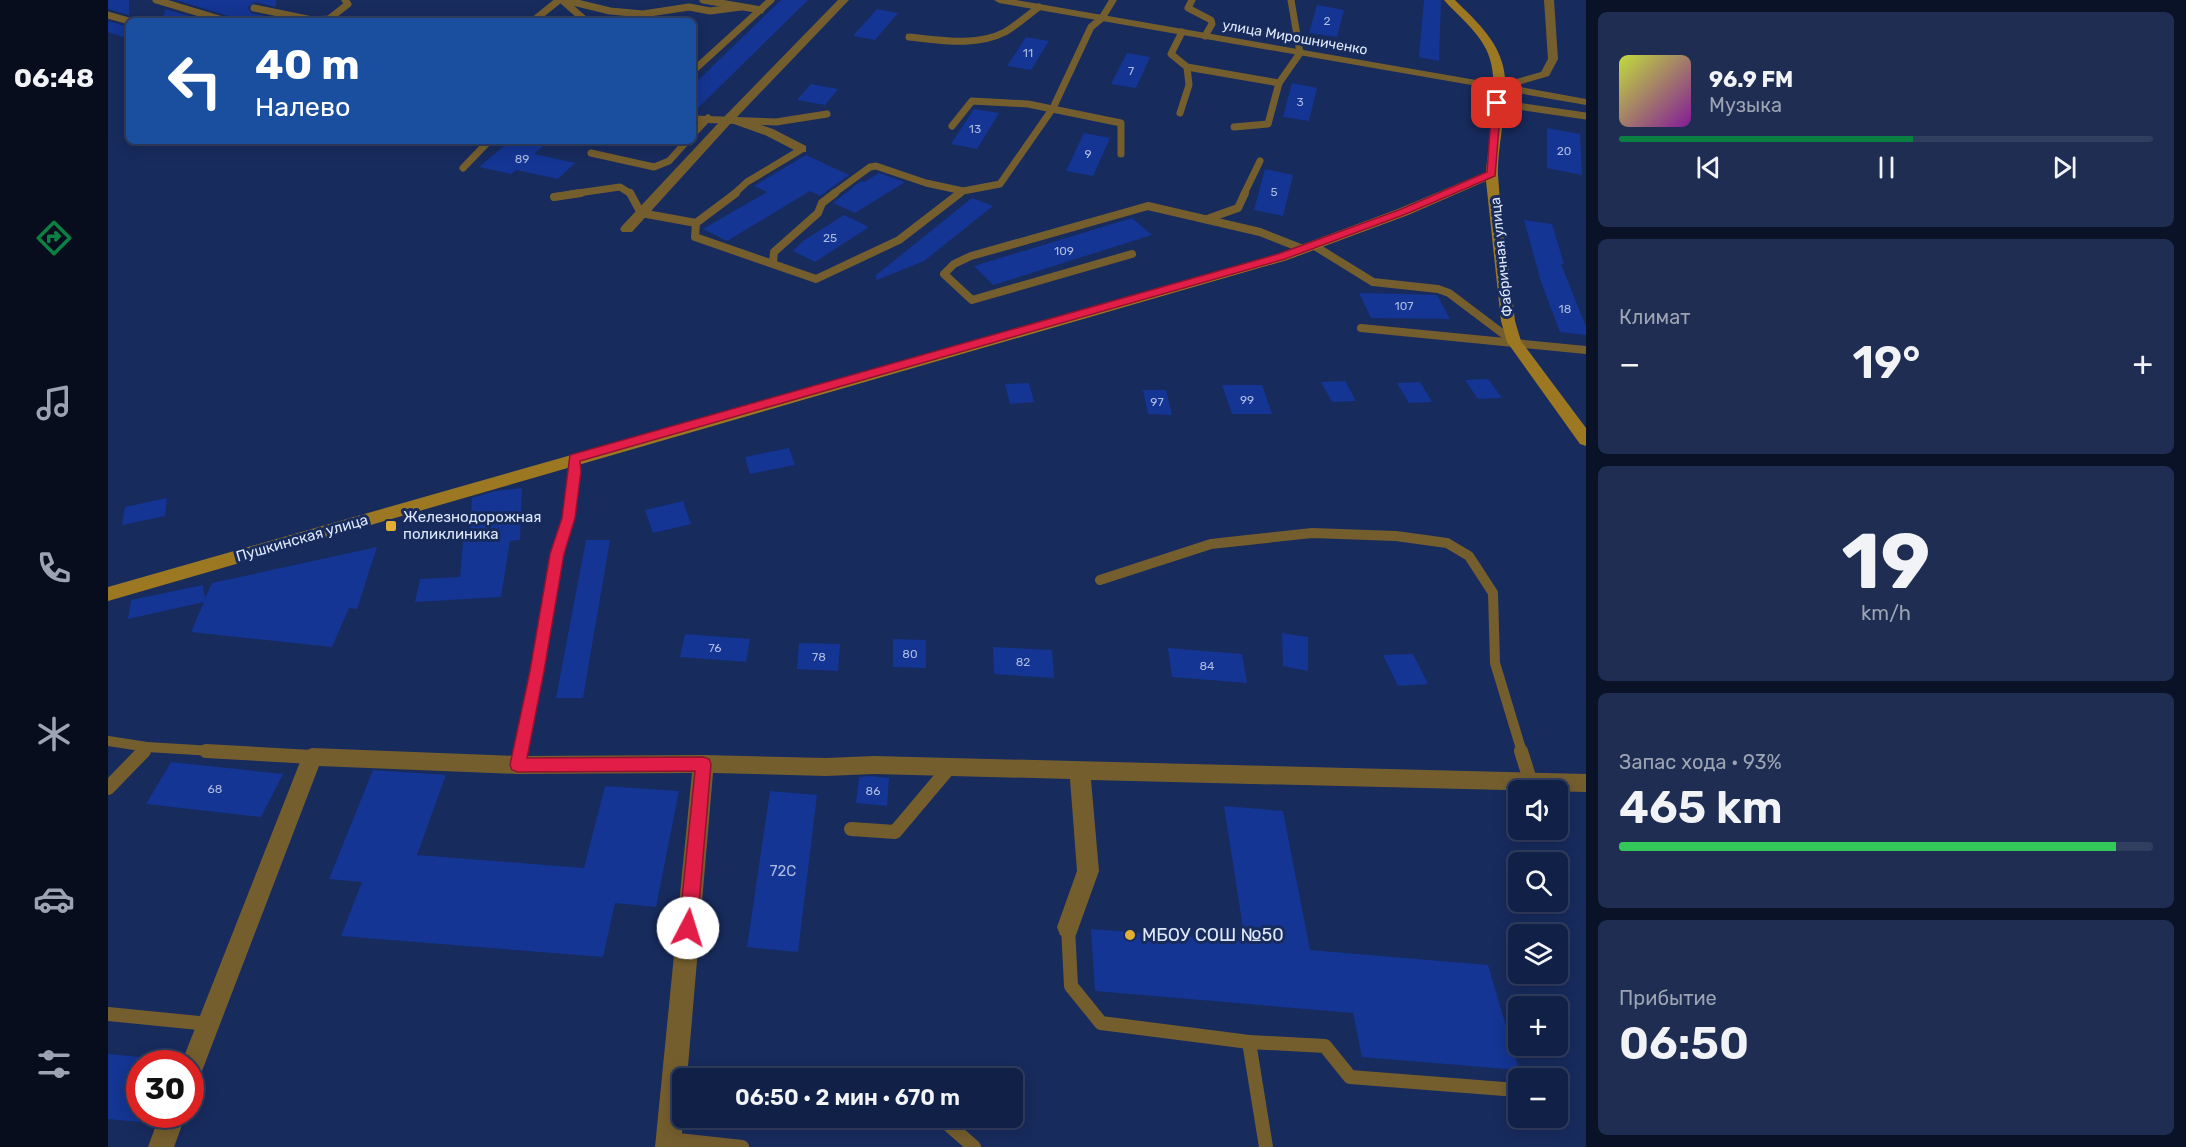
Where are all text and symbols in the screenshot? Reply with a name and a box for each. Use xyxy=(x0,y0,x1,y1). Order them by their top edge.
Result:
house number: 2 xyxy=(1323,14,1331,28)
street label: улица Мирошниченко xyxy=(1221,16,1369,59)
text: 40 m xyxy=(255,40,360,90)
icon: left xyxy=(156,42,234,120)
house number: 11 xyxy=(1023,46,1033,60)
text: 06:48 xyxy=(14,62,94,94)
house number: 7 xyxy=(1128,64,1134,78)
text: 96.9 FM xyxy=(1709,66,1793,93)
pin xyxy=(1471,77,1522,128)
icon: arrive xyxy=(1480,86,1513,119)
text: Налево xyxy=(255,91,351,123)
text: Музыка xyxy=(1709,93,1782,117)
house number: 3 xyxy=(1296,95,1304,109)
house number: 13 xyxy=(969,122,981,136)
house number: 20 xyxy=(1557,144,1571,158)
house number: 9 xyxy=(1084,147,1092,161)
icon: previous xyxy=(1692,151,1725,184)
icon: pause xyxy=(1870,151,1903,184)
icon: next xyxy=(2048,151,2081,184)
house number: 89 xyxy=(515,152,529,166)
house number: 5 xyxy=(1270,185,1278,199)
street label: Фабричная улица xyxy=(1487,196,1516,318)
icon: directions xyxy=(33,217,75,259)
house number: 25 xyxy=(823,231,837,245)
house number: 109 xyxy=(1054,244,1074,258)
house number: 107 xyxy=(1395,299,1413,313)
house number: 18 xyxy=(1559,302,1571,316)
text: Климат xyxy=(1619,305,1691,329)
text: 19° xyxy=(1852,336,1920,389)
text: − xyxy=(1619,344,1640,383)
text: + xyxy=(2132,344,2153,383)
icon: music xyxy=(33,382,75,424)
house number: 99 xyxy=(1240,393,1254,407)
house number: 97 xyxy=(1150,395,1164,409)
place label: Железнодорожная поликлиника xyxy=(403,508,541,543)
street label: Пушкинская улица xyxy=(234,511,370,565)
text: 19 xyxy=(1842,515,1930,608)
marker: Железнодорожная поликлиника xyxy=(384,519,398,533)
icon: phone xyxy=(33,547,75,589)
text: km/h xyxy=(1861,601,1911,625)
house number: 76 xyxy=(708,641,722,655)
house number: 80 xyxy=(902,647,918,661)
house number: 78 xyxy=(812,650,826,664)
house number: 82 xyxy=(1016,655,1030,669)
house number: 84 xyxy=(1199,659,1215,673)
icon: climate xyxy=(33,713,75,755)
text: Запас хода · 93% xyxy=(1619,750,1782,774)
map controls xyxy=(1508,780,1568,1128)
button: sound xyxy=(1508,780,1568,840)
text: 465 km xyxy=(1619,781,1783,834)
house number: 68 xyxy=(208,782,222,796)
house number: 86 xyxy=(866,784,880,798)
button: search xyxy=(1508,852,1568,912)
house number: 72С xyxy=(770,862,796,880)
icon: car xyxy=(33,878,75,920)
position arrow xyxy=(656,896,720,960)
place label: МБОУ СОШ №50 xyxy=(1142,924,1284,946)
button: layers xyxy=(1508,924,1568,984)
marker: МБОУ СОШ №50 xyxy=(1123,928,1137,942)
text: Прибытие xyxy=(1619,986,1717,1010)
button: + xyxy=(1508,996,1568,1056)
text: 06:50 xyxy=(1619,1017,1749,1070)
icon: filters xyxy=(33,1043,75,1085)
speed limit sign: 30 xyxy=(126,1050,204,1128)
button: − xyxy=(1508,1068,1568,1128)
text: 06:50 · 2 мин · 670 m xyxy=(735,1084,960,1111)

